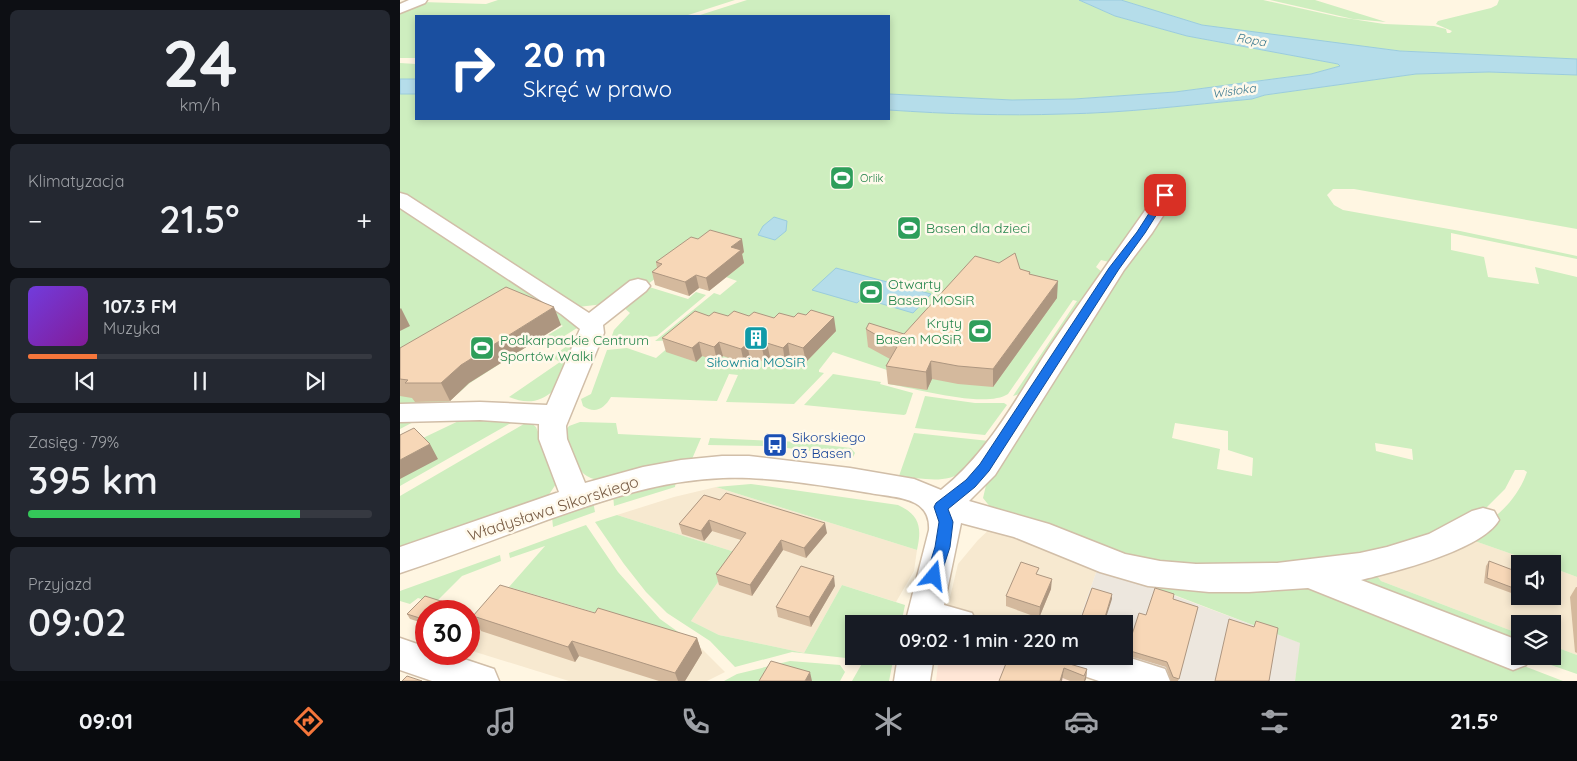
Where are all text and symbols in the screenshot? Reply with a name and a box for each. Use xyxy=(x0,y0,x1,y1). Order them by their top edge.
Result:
text: 24 xyxy=(162,22,238,103)
water label: Ropa xyxy=(1235,30,1268,49)
text: 20 m xyxy=(523,32,606,76)
icon: right xyxy=(440,35,505,100)
text: Skręć w prawo xyxy=(523,75,672,103)
water label: Wisłoka xyxy=(1211,80,1257,101)
text: km/h xyxy=(180,95,220,115)
sports icon: Orlik xyxy=(829,165,855,191)
text: Klimatyzacja xyxy=(28,171,124,191)
place label: Orlik xyxy=(860,171,884,185)
pin xyxy=(1144,174,1186,216)
icon: arrive xyxy=(1151,181,1179,209)
text: 21.5° xyxy=(159,195,240,243)
text: − xyxy=(28,203,43,238)
text: + xyxy=(356,203,372,238)
sports icon: Basen dla dzieci xyxy=(896,215,922,241)
place label: Basen dla dzieci xyxy=(926,219,1030,237)
place label: Otwarty Basen MOSiR xyxy=(888,275,975,309)
sports icon: Otwarty Basen MOSiR xyxy=(858,279,884,305)
text: 107.3 FM xyxy=(103,294,177,318)
place label: Kryty Basen MOSiR xyxy=(875,314,962,348)
text: Muzyka xyxy=(103,318,160,338)
sports icon: Kryty Basen MOSiR xyxy=(967,318,993,344)
building icon: Siłownia MOSiR xyxy=(743,325,769,351)
place label: Podkarpackie Centrum Sportów Walki xyxy=(500,331,649,365)
sports icon: Podkarpackie Centrum Sportów Walki xyxy=(469,335,495,361)
place label: Siłownia MOSiR xyxy=(706,353,806,371)
icon: previous xyxy=(71,367,99,395)
icon: pause xyxy=(186,367,214,395)
icon: next xyxy=(301,367,329,395)
place label: Sikorskiego 03 Basen xyxy=(792,428,866,462)
text: Zasięg · 79% xyxy=(28,432,119,452)
bus stop icon: Sikorskiego 03 Basen xyxy=(762,432,788,458)
text: 395 km xyxy=(28,456,158,504)
street label: Władysława Sikorskiego xyxy=(465,471,641,545)
position arrow xyxy=(907,549,959,601)
map controls xyxy=(1511,555,1561,665)
button: sound xyxy=(1511,555,1561,605)
text: Przyjazd xyxy=(28,574,92,594)
text: 09:02 xyxy=(28,598,126,646)
speed limit sign: 30 xyxy=(415,600,480,665)
button: layers xyxy=(1511,615,1561,665)
text: 09:02 · 1 min · 220 m xyxy=(899,628,1079,652)
icon: directions xyxy=(291,704,326,739)
icon: music xyxy=(484,704,519,739)
icon: phone xyxy=(678,704,713,739)
icon: climate xyxy=(871,704,906,739)
icon: car xyxy=(1064,704,1099,739)
icon: filters xyxy=(1257,704,1292,739)
text: 09:01 xyxy=(79,707,133,735)
text: 21.5° xyxy=(1450,707,1498,735)

